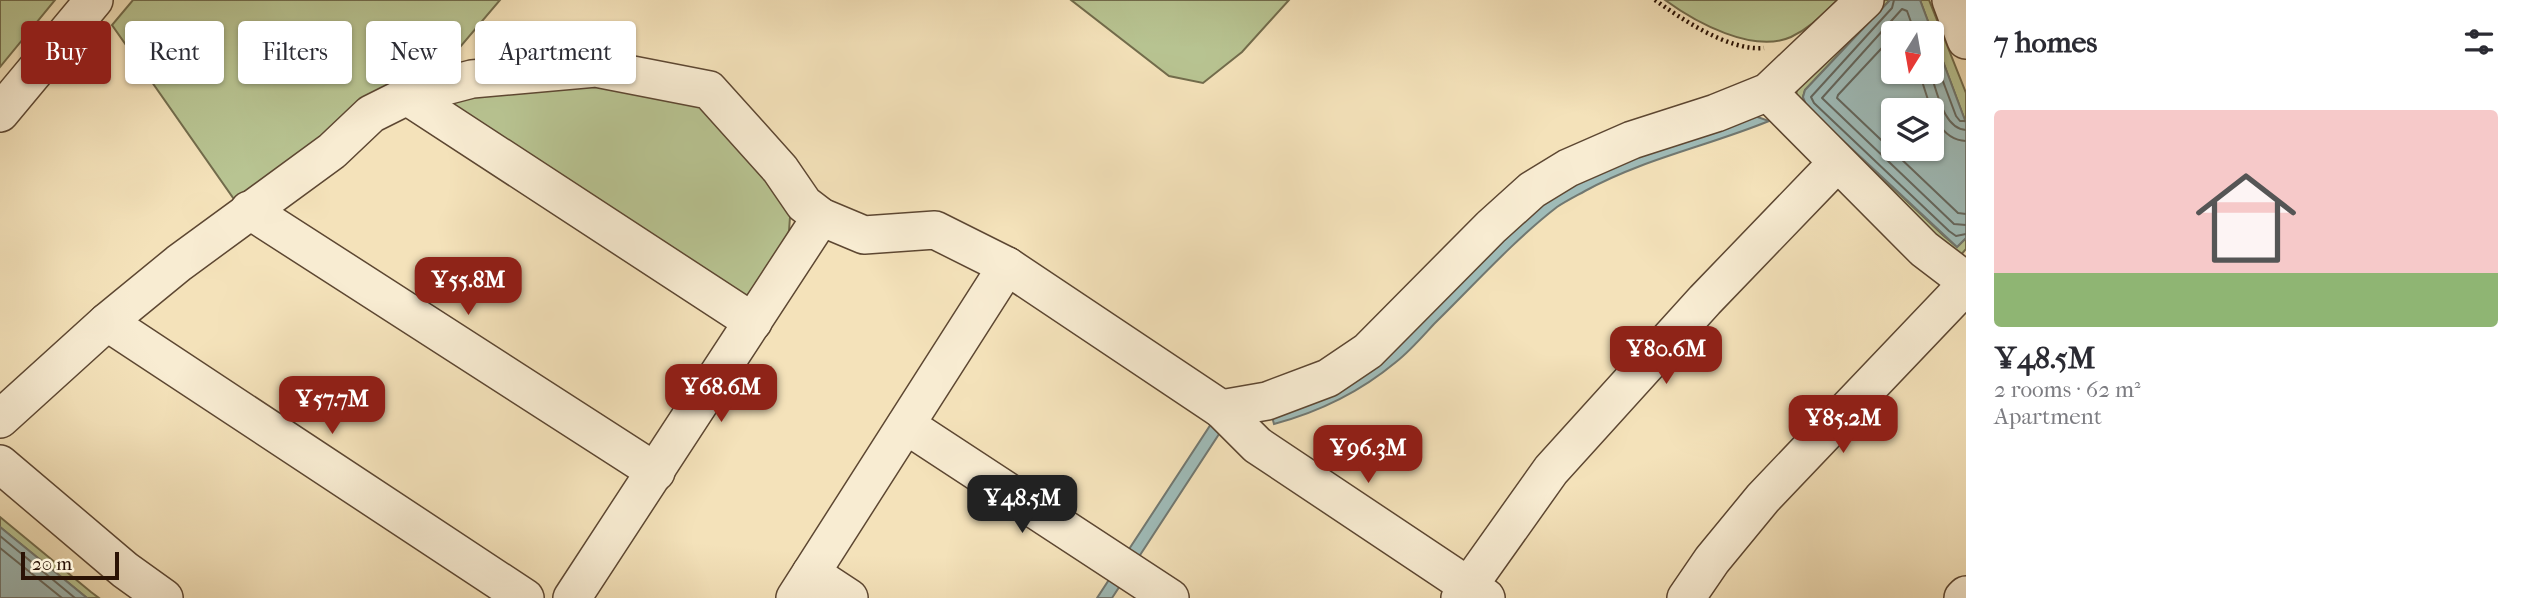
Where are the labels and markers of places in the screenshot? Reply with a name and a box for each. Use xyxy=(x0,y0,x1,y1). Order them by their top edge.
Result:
pin: ¥55.8M xyxy=(411,258,525,317)
pin: ¥80.6M xyxy=(1609,326,1723,386)
pin: ¥68.6M xyxy=(664,364,778,424)
pin: ¥57.7M xyxy=(275,376,389,436)
pin: ¥85.2M xyxy=(1786,396,1900,455)
pin: ¥96.3M xyxy=(1311,426,1425,485)
pin: ¥48.5M xyxy=(965,476,1079,535)

